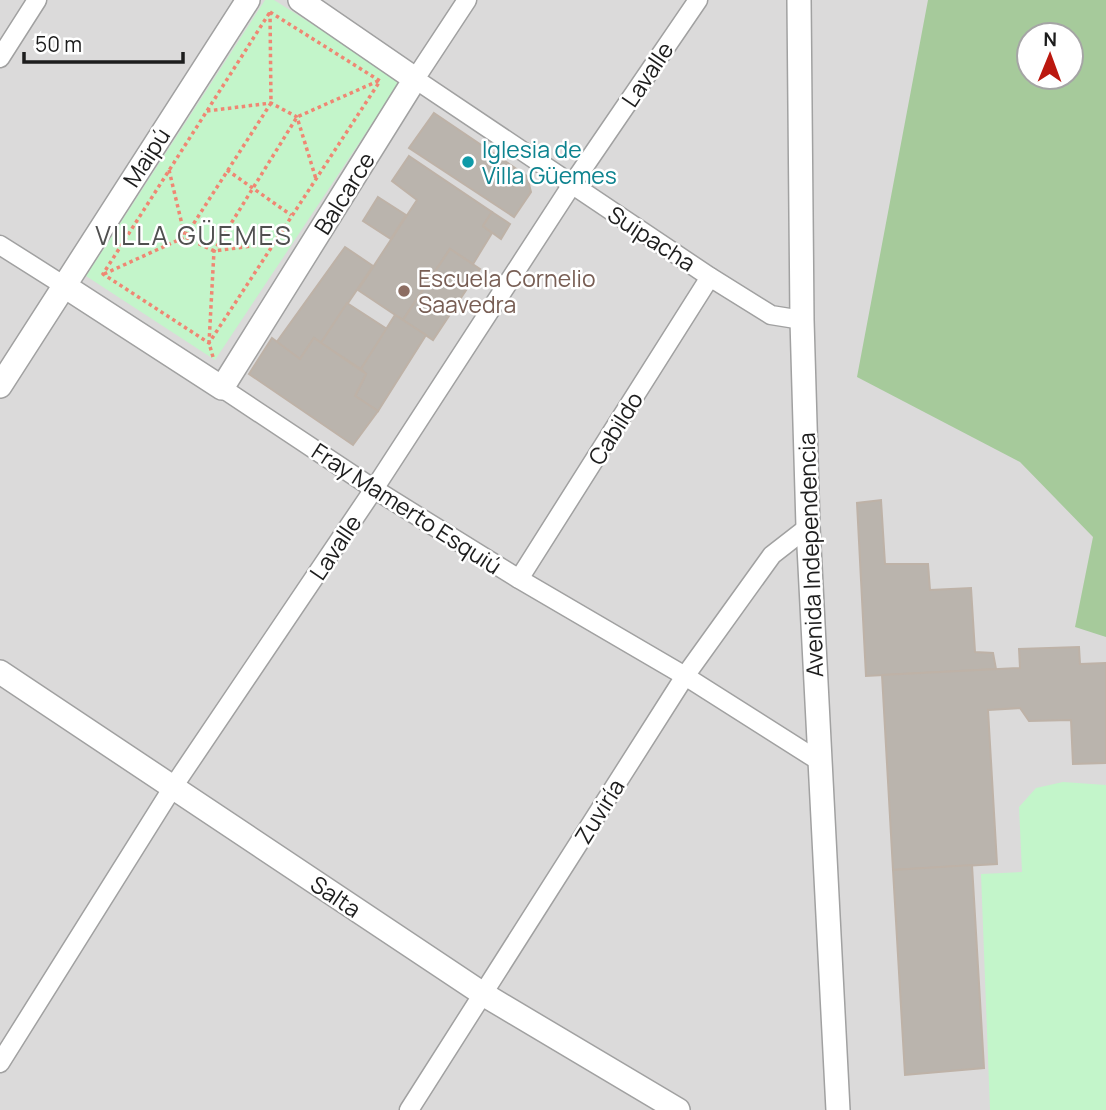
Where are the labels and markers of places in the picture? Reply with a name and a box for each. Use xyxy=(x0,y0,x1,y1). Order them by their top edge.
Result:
place label: Iglesia de Villa Güemes xyxy=(482,133,617,191)
marker: Iglesia de Villa Güemes xyxy=(460,154,476,170)
place label: Escuela Cornelio Saavedra xyxy=(418,262,596,320)
marker: Escuela Cornelio Saavedra xyxy=(396,283,412,299)

